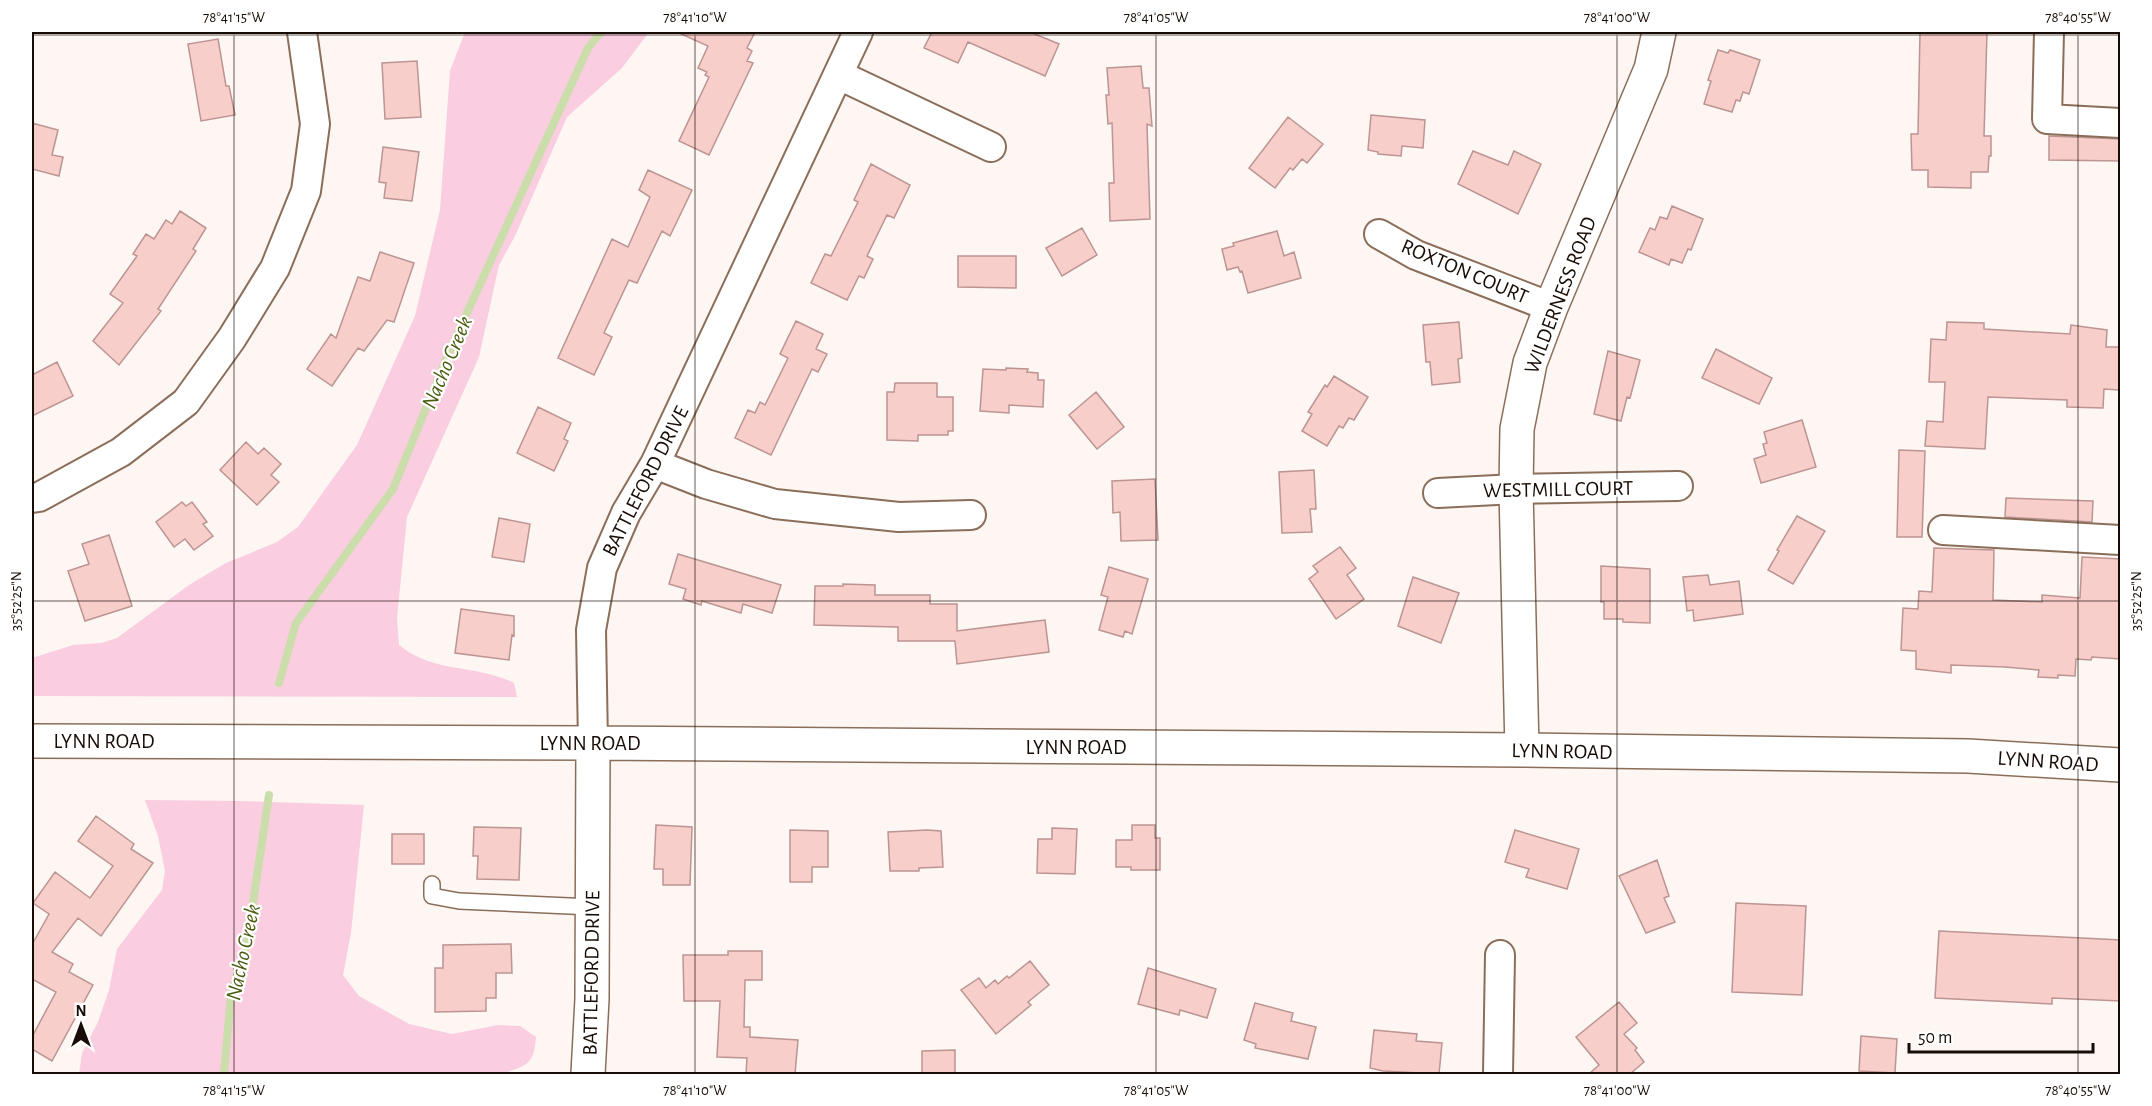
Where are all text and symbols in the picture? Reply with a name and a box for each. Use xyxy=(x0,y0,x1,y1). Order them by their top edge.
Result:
text: 78°41'15"W xyxy=(203,10,266,25)
text: 78°41'10"W xyxy=(663,10,727,25)
text: 78°41'05"W xyxy=(1124,10,1189,25)
text: 78°41'00"W xyxy=(1584,10,1651,25)
text: 78°40'55"W xyxy=(2045,10,2111,25)
street label: WILDERNESS ROAD xyxy=(1521,214,1600,377)
street label: ROXTON COURT xyxy=(1398,235,1531,308)
water label: Nacho Creek xyxy=(418,313,476,412)
street label: BATTLEFORD DRIVE xyxy=(599,403,692,560)
street label: WESTMILL COURT xyxy=(1483,478,1633,501)
text: 35°52'25"N xyxy=(9,571,24,631)
text: 35°52'25"N xyxy=(2129,571,2144,631)
street label: LYNN ROAD xyxy=(53,731,155,752)
street label: LYNN ROAD xyxy=(539,733,641,754)
street label: LYNN ROAD xyxy=(1025,737,1127,758)
street label: LYNN ROAD xyxy=(1511,740,1613,763)
street label: LYNN ROAD xyxy=(1997,747,2099,775)
street label: BATTLEFORD DRIVE xyxy=(580,890,603,1056)
water label: Nacho Creek xyxy=(222,902,264,1002)
north arrow xyxy=(51,995,111,1055)
text: N xyxy=(75,1003,87,1019)
scale bar xyxy=(1909,1016,2094,1054)
text: 50 m xyxy=(1918,1029,1952,1047)
text: 78°41'15"W xyxy=(203,1083,266,1098)
text: 78°41'10"W xyxy=(663,1083,727,1098)
text: 78°41'05"W xyxy=(1124,1083,1189,1098)
text: 78°41'00"W xyxy=(1584,1083,1651,1098)
text: 78°40'55"W xyxy=(2045,1083,2111,1098)

